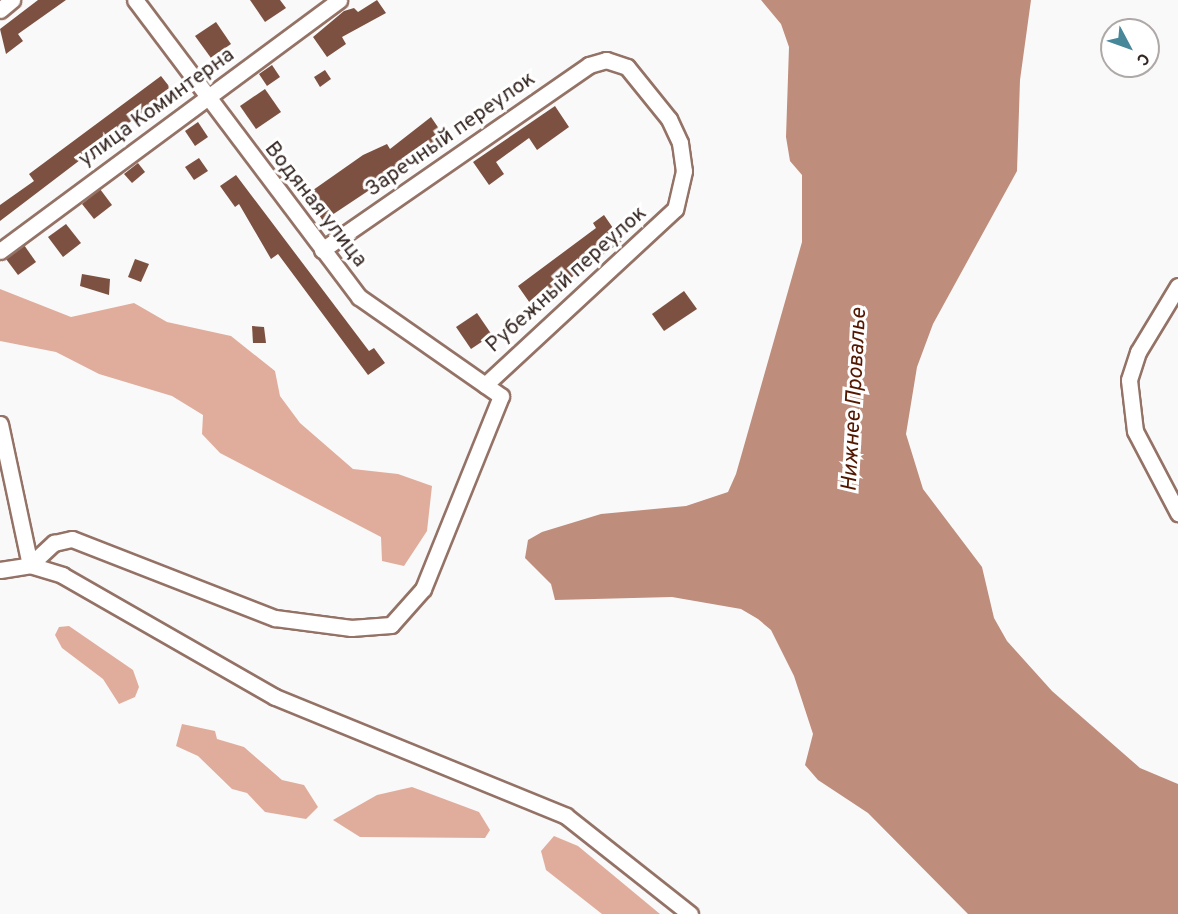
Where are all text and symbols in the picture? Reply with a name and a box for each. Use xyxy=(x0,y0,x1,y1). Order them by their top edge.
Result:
north arrow xyxy=(1100,18,1160,78)
street label: улица Коминтерна xyxy=(74,43,240,173)
text: С xyxy=(1131,48,1153,69)
street label: Заречный переулок xyxy=(361,67,541,203)
street label: Водяная улица xyxy=(258,137,372,273)
street label: Рубежный переулок xyxy=(482,201,652,359)
water label: Нижнее Провалье xyxy=(837,308,873,492)

